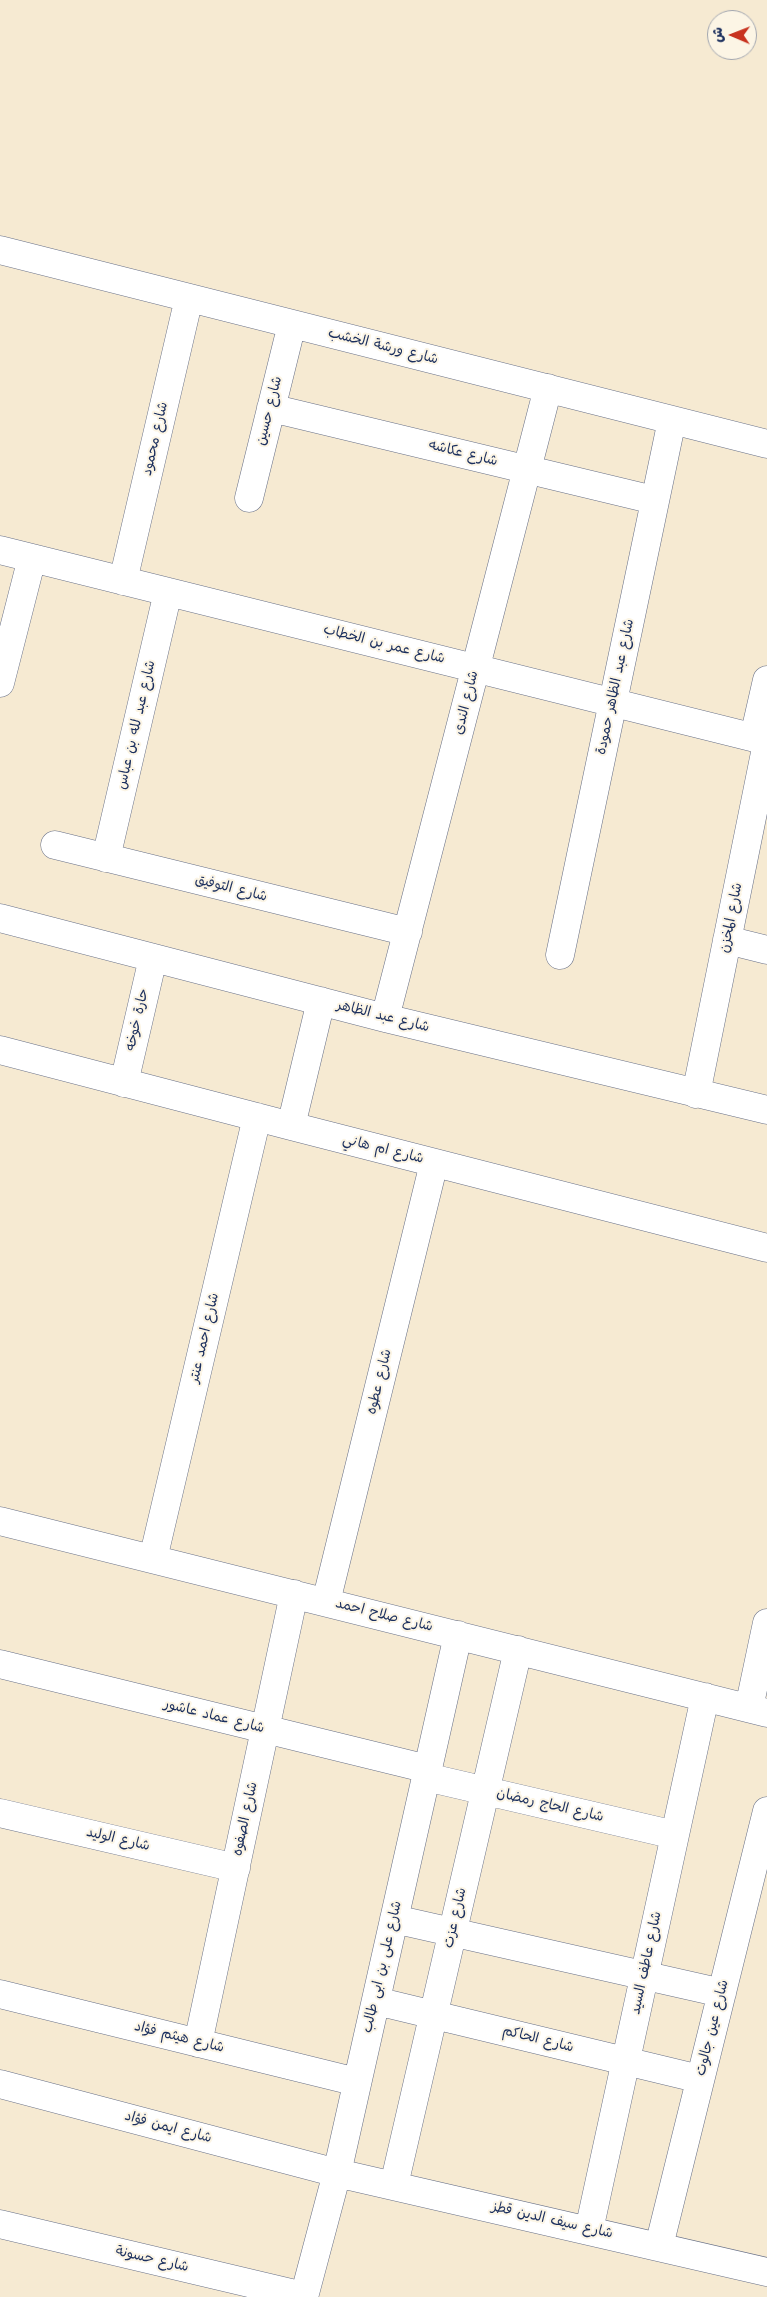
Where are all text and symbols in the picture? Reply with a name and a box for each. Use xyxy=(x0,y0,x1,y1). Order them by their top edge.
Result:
north arrow xyxy=(707,10,757,60)
text: ش xyxy=(708,27,728,43)
street label: شارع ورشة الخشب xyxy=(326,325,440,369)
street label: شارع حسين xyxy=(253,375,287,447)
street label: شارع محمود xyxy=(139,401,173,477)
street label: شارع عكاشه xyxy=(427,437,499,471)
street label: شارع عبد الظاهر حمودة xyxy=(593,618,639,756)
street label: شارع عمر بن الخطاب xyxy=(321,622,447,668)
street label: شارع عبد لله بن عباس xyxy=(114,659,160,791)
street label: شارع الندى xyxy=(451,669,483,737)
street label: شارع التوفيق xyxy=(193,872,269,906)
street label: شارع المخزن xyxy=(717,882,747,954)
street label: حارة خوخه xyxy=(123,987,153,1053)
street label: شارع عبد الظاهر xyxy=(335,997,431,1037)
street label: شارع ام هاني xyxy=(341,1132,425,1168)
street label: شارع احمد عنتر xyxy=(186,1291,224,1385)
street label: شارع عطوه xyxy=(364,1348,396,1416)
street label: شارع صلاح احمد xyxy=(333,1596,435,1636)
street label: شارع عماد عاشور xyxy=(162,1696,266,1738)
street label: شارع الصفوه xyxy=(230,1780,262,1858)
street label: شارع الحاج رمضان xyxy=(495,1786,605,1826)
street label: شارع الوليد xyxy=(85,1825,151,1855)
street label: شارع عزت xyxy=(441,1886,471,1950)
street label: شارع على بن ابى طالب xyxy=(360,1899,406,2035)
street label: شارع عاطف السيد xyxy=(628,1910,666,2016)
street label: شارع عين جالوت xyxy=(693,1978,733,2078)
street label: شارع هيثم فؤاد xyxy=(132,2019,226,2057)
street label: شارع الحاكم xyxy=(501,2023,575,2057)
street label: شارع ايمن فؤاد xyxy=(123,2108,213,2148)
street label: شارع سيف الدين قطز xyxy=(490,2199,614,2243)
street label: شارع حسونة xyxy=(114,2243,190,2277)

